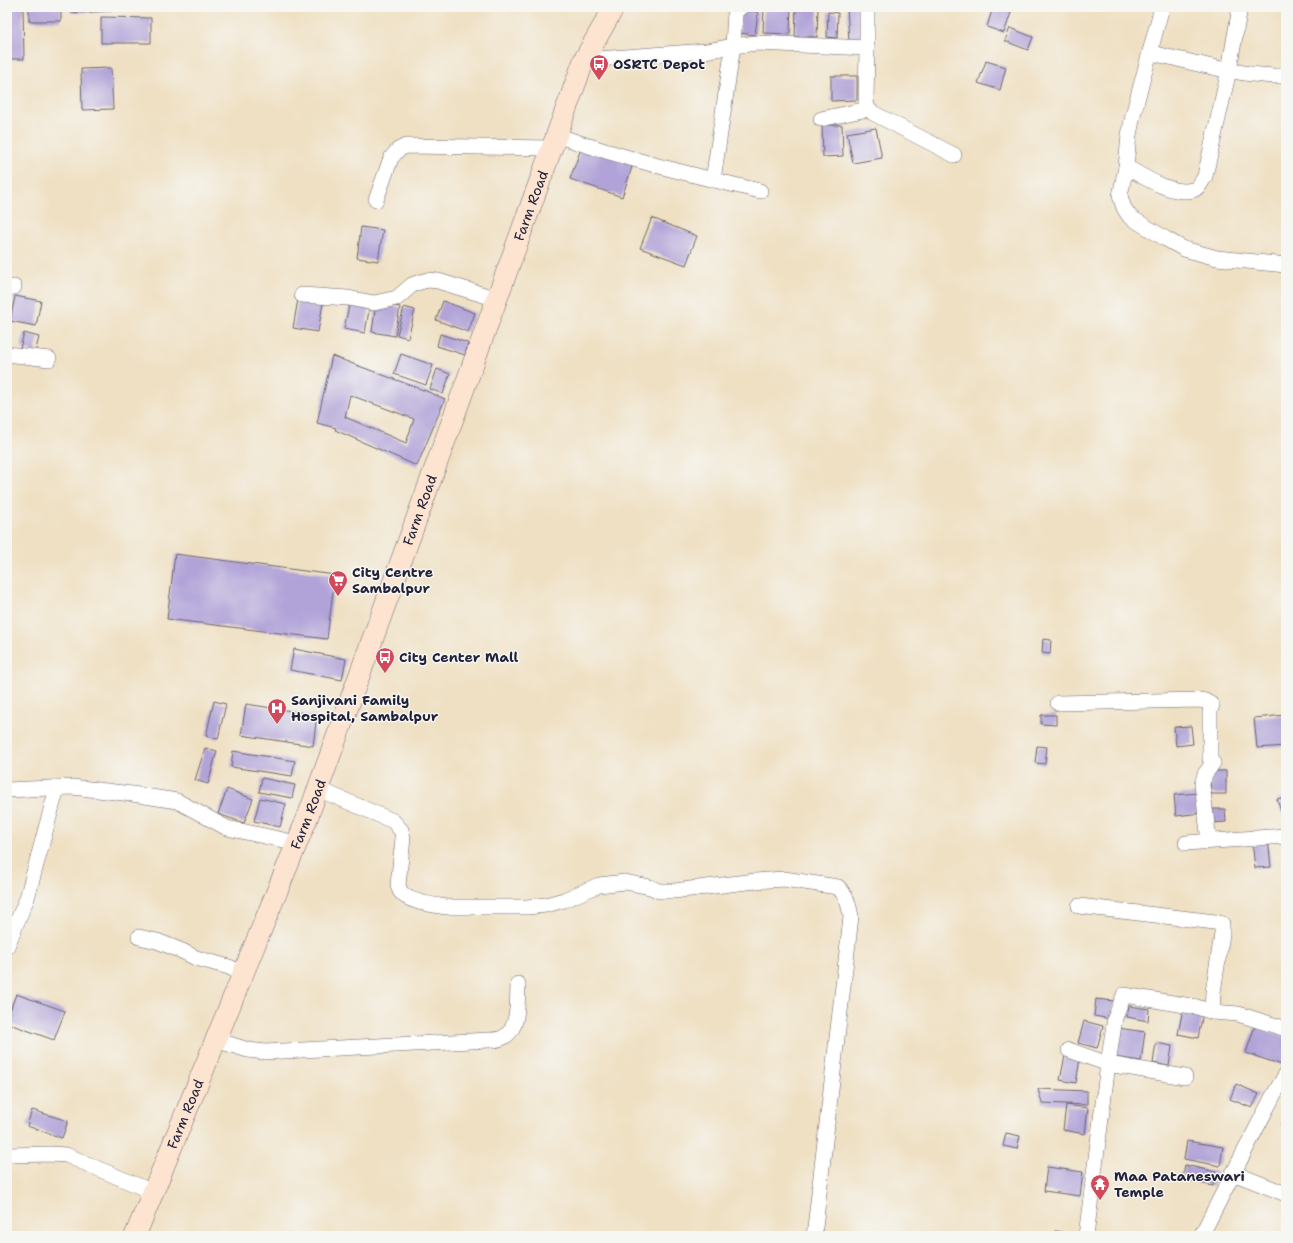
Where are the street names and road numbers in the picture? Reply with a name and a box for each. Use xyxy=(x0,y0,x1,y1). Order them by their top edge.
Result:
street label: Farm Road xyxy=(510,168,552,243)
street label: Farm Road xyxy=(399,472,441,548)
street label: Farm Road xyxy=(286,776,330,852)
street label: Farm Road xyxy=(163,1076,208,1152)

